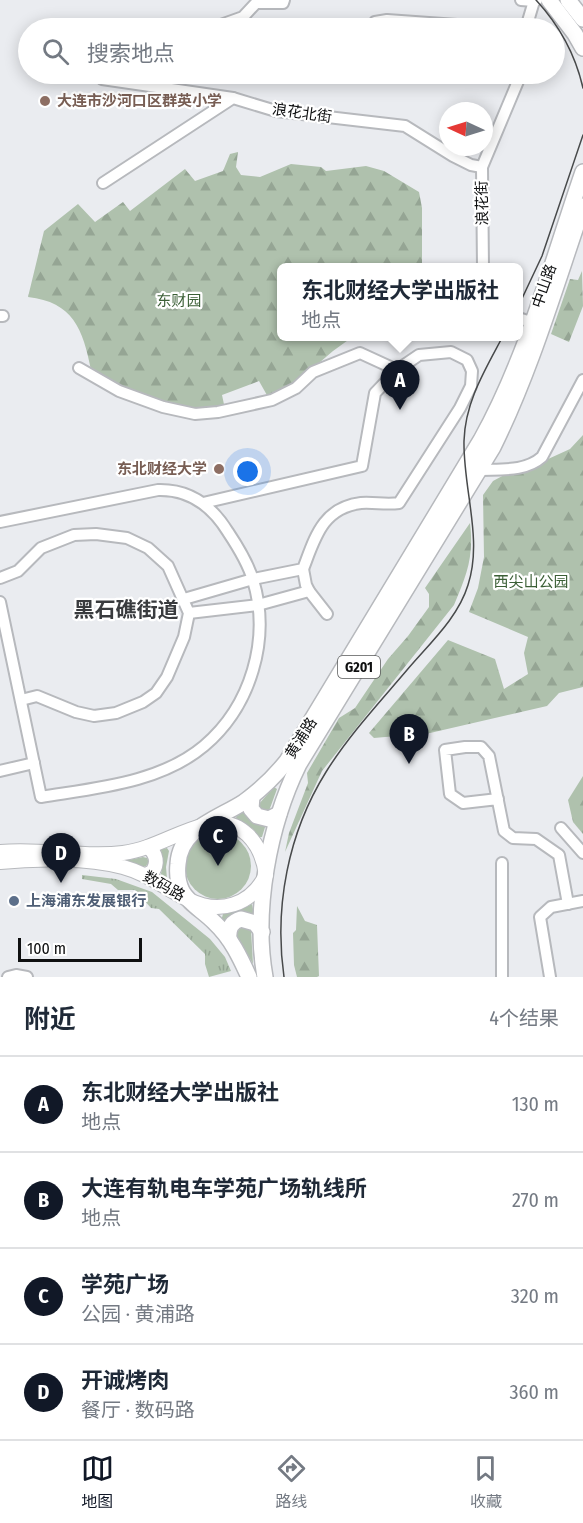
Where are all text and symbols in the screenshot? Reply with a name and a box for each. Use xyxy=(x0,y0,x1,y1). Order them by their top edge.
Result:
search box xyxy=(18,18,565,84)
icon: search xyxy=(39,35,72,68)
text: 搜索地点 xyxy=(87,40,175,67)
place label: 大连市沙河口区群英小学 xyxy=(57,92,222,110)
marker: 大连市沙河口区群英小学 xyxy=(38,94,52,108)
street label: 浪花北街 xyxy=(271,100,333,126)
north arrow xyxy=(439,102,493,156)
street label: 浪花街 xyxy=(473,180,491,226)
street label: 中山路 xyxy=(528,262,560,310)
popup xyxy=(277,263,523,341)
text: 东北财经大学出版社 xyxy=(301,277,499,304)
park label: 东财园 xyxy=(156,292,202,310)
text: 地点 xyxy=(301,308,341,332)
pin: A xyxy=(380,360,420,410)
your location xyxy=(233,457,262,486)
place label: 东北财经大学 xyxy=(117,460,207,478)
marker: 东北财经大学 xyxy=(212,462,226,476)
park label: 西尖山公园 xyxy=(493,573,569,591)
district label: 黑石礁街道 xyxy=(74,597,179,623)
road number: G201 xyxy=(338,656,380,678)
street label: 黄浦路 xyxy=(281,714,321,762)
pin: B xyxy=(390,714,428,764)
pin: C xyxy=(198,816,238,866)
pin: D xyxy=(42,834,80,883)
street label: 数码路 xyxy=(140,867,188,905)
place label: 上海浦东发展银行 xyxy=(26,892,146,910)
marker: 上海浦东发展银行 xyxy=(7,894,21,908)
scale bar xyxy=(18,935,142,962)
text: 100 m xyxy=(27,939,66,958)
text: 附近 xyxy=(24,1004,76,1035)
text: 4个结果 xyxy=(489,1006,559,1030)
text: 东北财经大学出版社 xyxy=(81,1079,279,1106)
text: A xyxy=(38,1092,49,1116)
text: 130 m xyxy=(512,1092,559,1116)
text: 地点 xyxy=(81,1110,121,1134)
text: 大连有轨电车学苑广场轨线所 xyxy=(81,1175,367,1202)
text: B xyxy=(38,1188,49,1212)
text: 270 m xyxy=(512,1188,559,1212)
text: 地点 xyxy=(81,1206,121,1230)
text: 学苑广场 xyxy=(81,1271,169,1298)
text: C xyxy=(38,1284,49,1308)
text: 320 m xyxy=(511,1284,559,1308)
text: 公园 · 黄浦路 xyxy=(81,1302,195,1326)
text: 开诚烤肉 xyxy=(81,1367,169,1394)
text: D xyxy=(38,1380,49,1404)
text: 360 m xyxy=(510,1380,559,1404)
text: 餐厅 · 数码路 xyxy=(81,1398,195,1422)
tab: 地图 xyxy=(81,1452,114,1512)
tab: 路线 xyxy=(275,1452,308,1512)
tab: 收藏 xyxy=(469,1452,502,1512)

